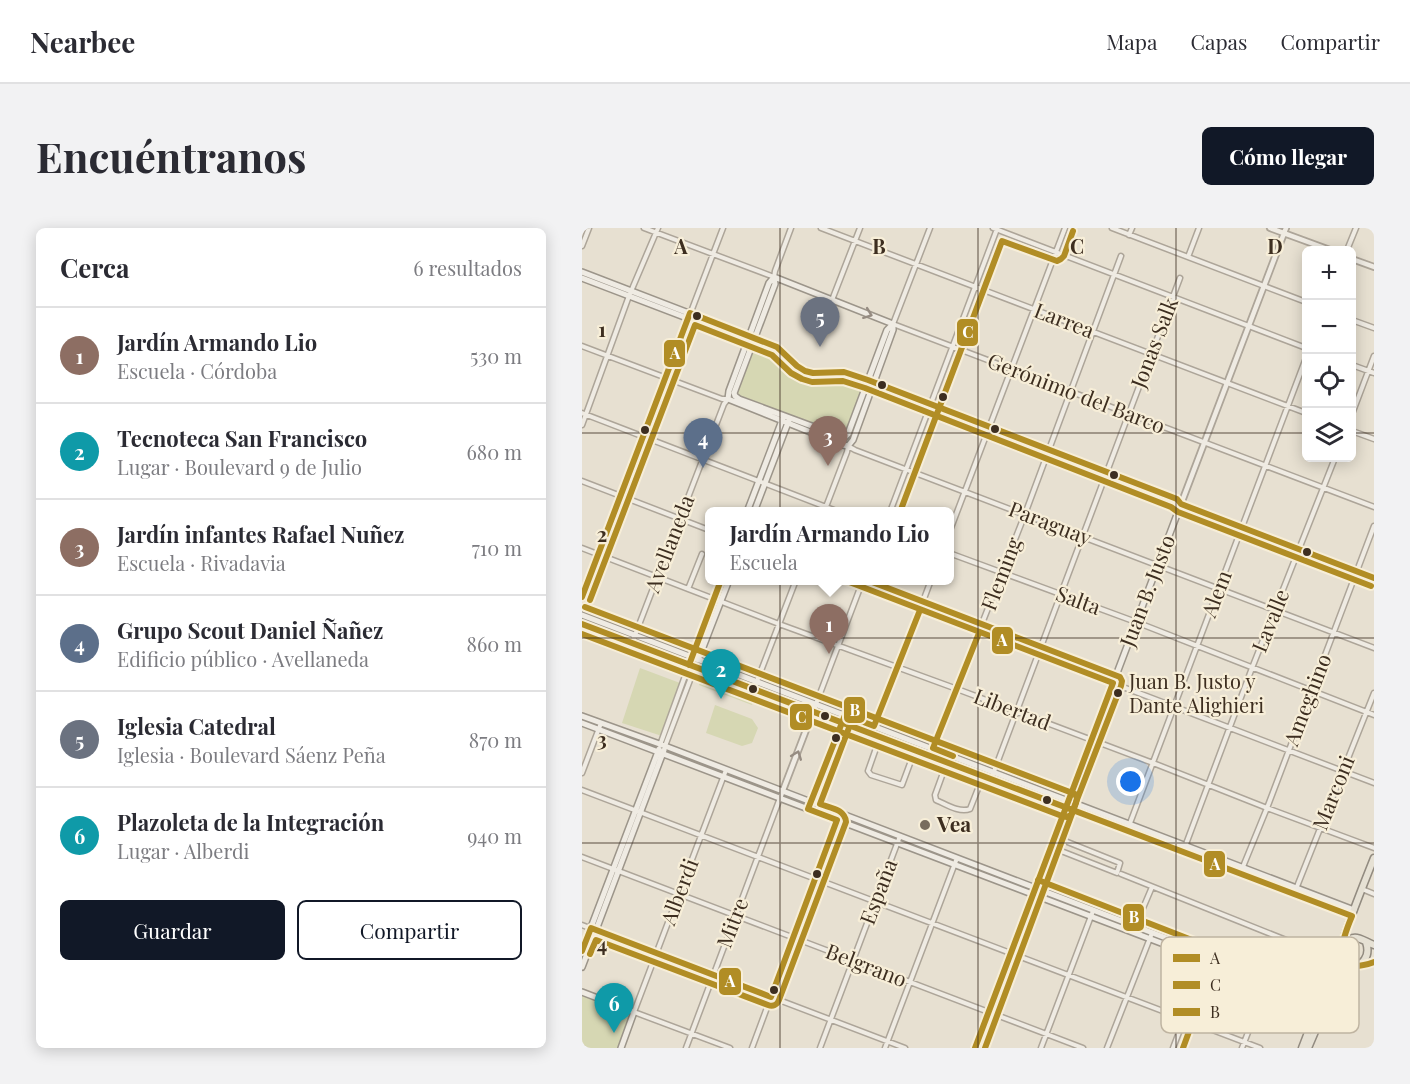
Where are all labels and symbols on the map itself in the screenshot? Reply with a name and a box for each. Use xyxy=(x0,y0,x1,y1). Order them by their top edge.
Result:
text: A xyxy=(673,232,688,259)
text: B xyxy=(872,232,886,259)
text: C xyxy=(1070,232,1084,259)
text: D xyxy=(1267,232,1283,259)
street label: Jonas Salk xyxy=(1123,293,1183,393)
street label: Larrea xyxy=(1031,295,1099,344)
pin: 5 xyxy=(800,298,840,347)
one-way arrow xyxy=(861,307,872,319)
unlabelled marker xyxy=(691,310,703,322)
text: 1 xyxy=(598,315,606,342)
line badge: C xyxy=(956,318,979,347)
text: C xyxy=(962,321,974,342)
line badge: A xyxy=(663,339,686,368)
text: A xyxy=(669,342,681,363)
street label: Gerónimo del Barco xyxy=(984,345,1170,439)
unlabelled marker xyxy=(876,379,888,391)
unlabelled marker xyxy=(937,391,949,403)
pin: 3 xyxy=(808,416,848,466)
pin: 4 xyxy=(684,418,722,468)
unlabelled marker xyxy=(989,423,1001,435)
unlabelled marker xyxy=(639,424,651,436)
unlabelled marker xyxy=(1108,469,1120,481)
street label: Avellaneda xyxy=(636,490,700,597)
street label: Paraguay xyxy=(1005,494,1097,551)
text: 2 xyxy=(597,520,607,547)
street label: Juan B. Justo xyxy=(1112,530,1180,651)
street label: Fleming xyxy=(973,533,1027,614)
unlabelled marker xyxy=(1301,546,1313,558)
street label: Alem xyxy=(1193,565,1237,622)
street label: Salta xyxy=(1052,578,1105,620)
street label: Lavalle xyxy=(1244,585,1294,656)
pin: 1 xyxy=(810,604,848,654)
line badge: A xyxy=(991,626,1014,655)
text: A xyxy=(996,629,1008,650)
street label: Ameghino xyxy=(1275,649,1336,750)
pin: 2 xyxy=(702,650,740,699)
place label: Juan B. Justo y Dante Alighieri xyxy=(1128,667,1264,718)
street label: Libertad xyxy=(970,681,1055,736)
unlabelled marker xyxy=(747,683,759,695)
marker: Juan B. Justo y Dante Alighieri xyxy=(1112,687,1124,699)
line badge: B xyxy=(843,696,866,724)
text: B xyxy=(850,699,861,720)
line badge: C xyxy=(789,703,813,731)
text: C xyxy=(795,706,807,727)
unlabelled marker xyxy=(819,710,831,722)
text: 3 xyxy=(597,725,607,752)
unlabelled marker xyxy=(830,732,842,744)
one-way arrow xyxy=(790,750,802,761)
street label: Marconi xyxy=(1305,751,1360,834)
your location xyxy=(1116,767,1145,796)
unlabelled marker xyxy=(1041,794,1053,806)
place label: Vea xyxy=(936,809,971,837)
marker: Vea xyxy=(918,818,932,832)
line badge: A xyxy=(1203,850,1226,878)
text: A xyxy=(1209,853,1221,874)
street label: Alberdi xyxy=(652,854,704,929)
street label: España xyxy=(852,854,903,928)
unlabelled marker xyxy=(811,868,823,880)
street label: Mitre xyxy=(709,893,753,951)
line badge: B xyxy=(1122,903,1145,932)
text: B xyxy=(1129,906,1140,927)
text: 4 xyxy=(597,930,607,957)
street label: Belgrano xyxy=(822,936,911,992)
legend xyxy=(1161,937,1359,1033)
text: A xyxy=(1209,947,1221,968)
line badge: A xyxy=(718,967,742,996)
text: A xyxy=(724,970,736,991)
text: C xyxy=(1210,974,1221,995)
pin: 6 xyxy=(594,984,633,1033)
unlabelled marker xyxy=(768,984,780,996)
text: B xyxy=(1210,1001,1220,1022)

